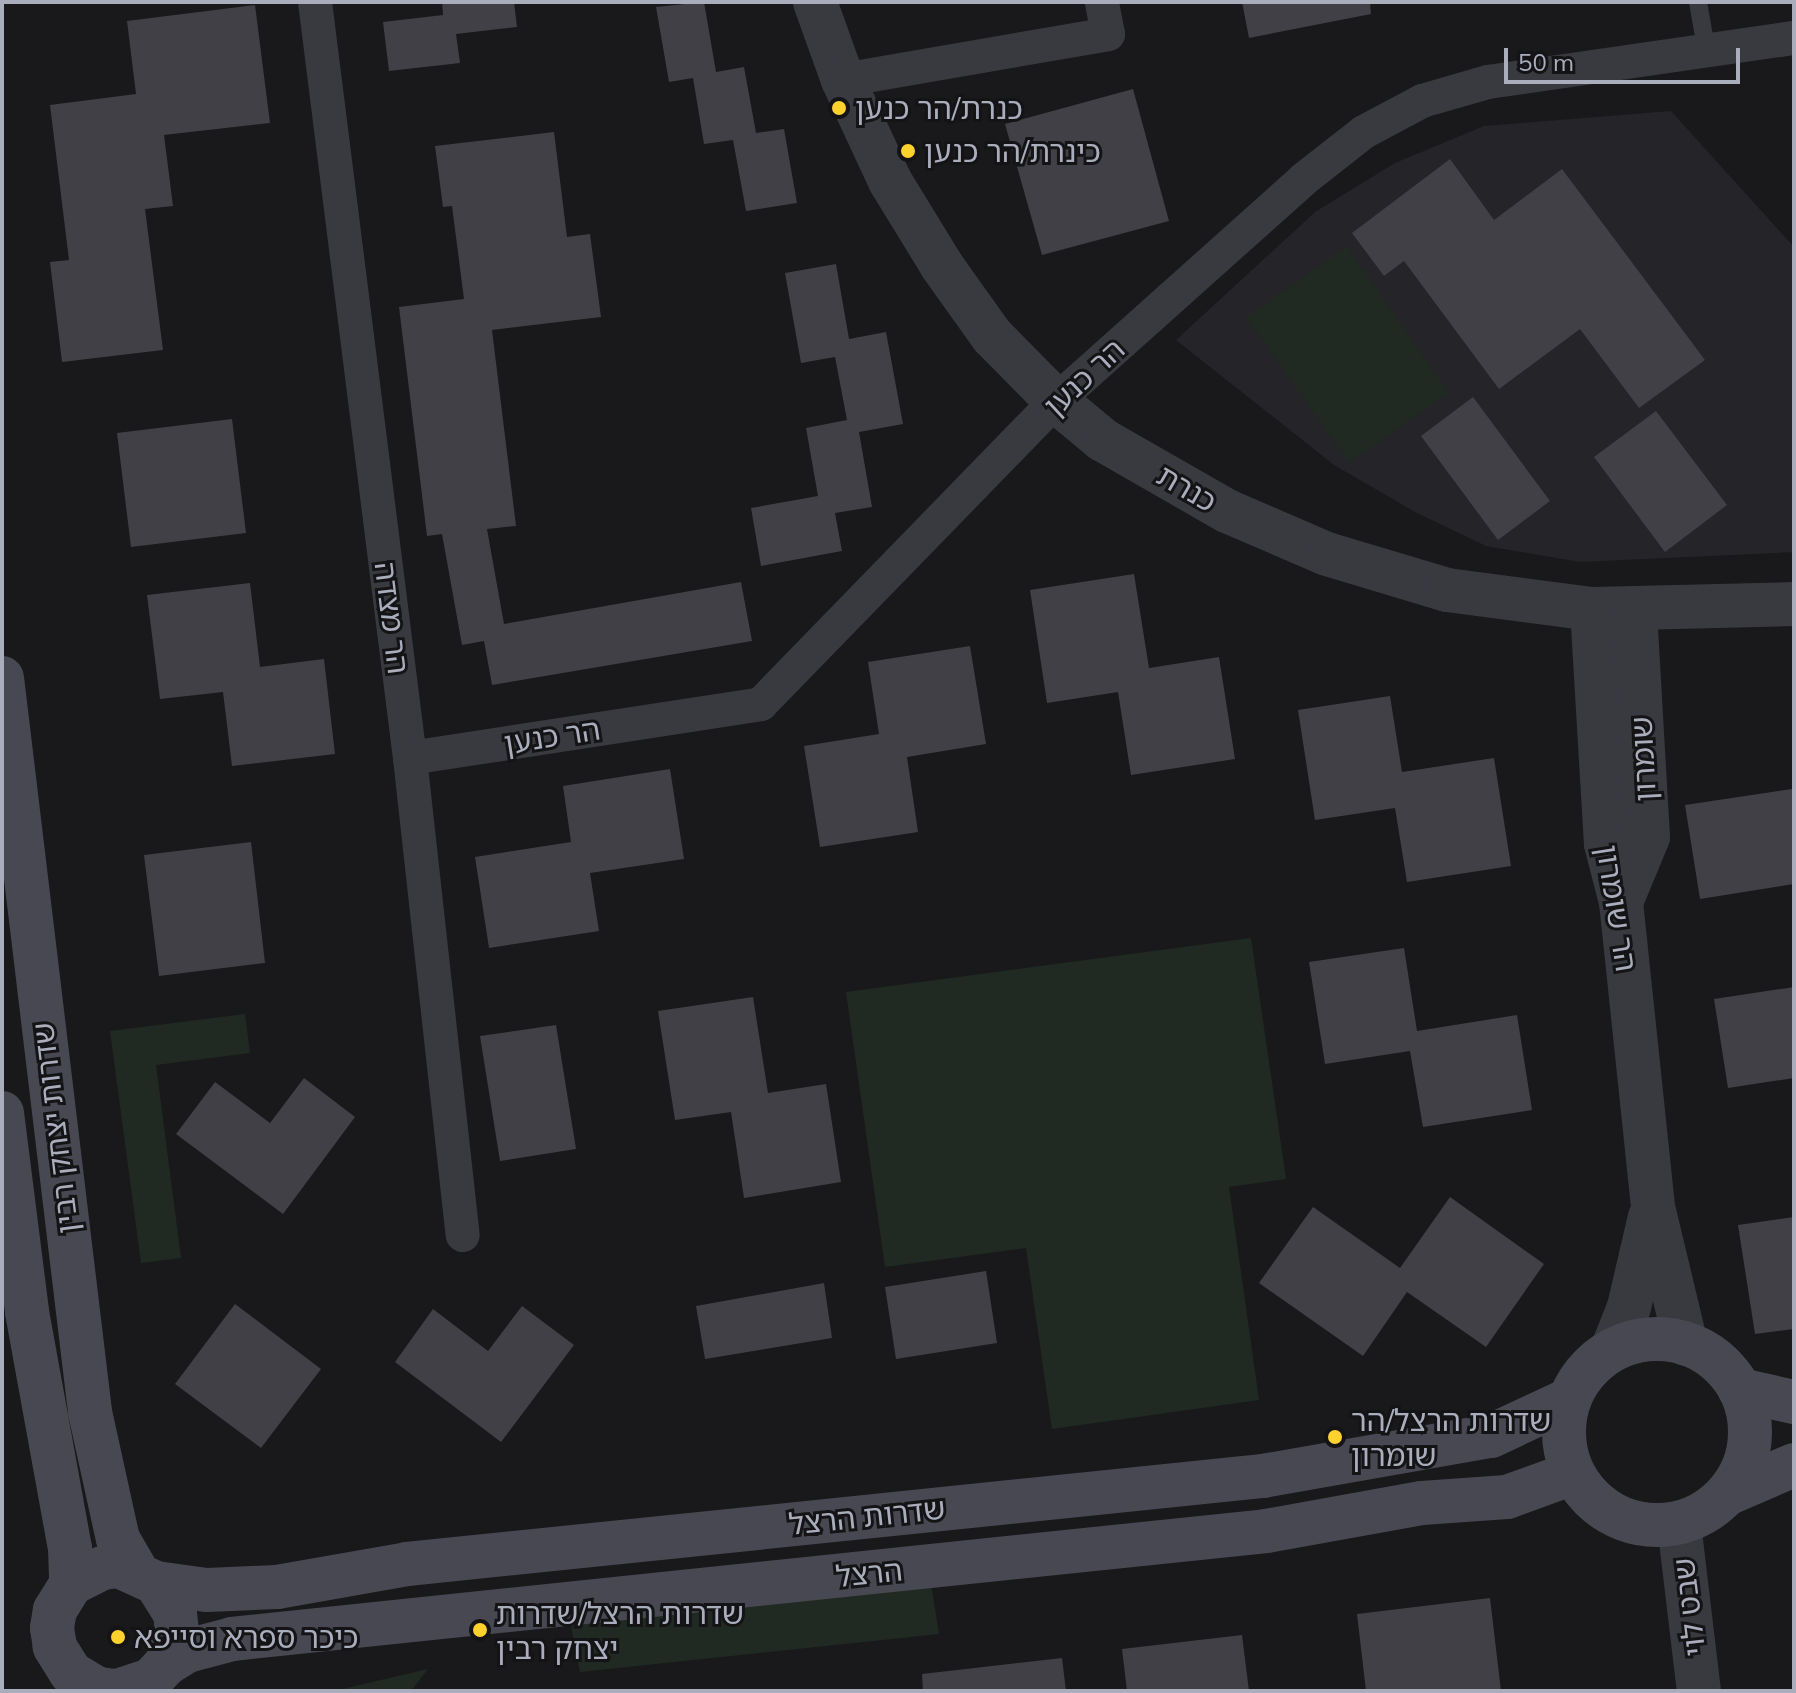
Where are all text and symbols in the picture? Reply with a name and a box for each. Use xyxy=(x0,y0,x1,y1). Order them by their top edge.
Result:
scale bar xyxy=(1508,32,1744,82)
text: 50 m xyxy=(1518,47,1574,77)
place label: כנרת/הר כנען xyxy=(855,90,1023,126)
marker: כנרת/הר כנען xyxy=(830,99,848,117)
place label: כינרת/הר כנען xyxy=(924,133,1101,169)
marker: כינרת/הר כנען xyxy=(899,142,917,160)
street label: הר כנען xyxy=(1036,331,1132,423)
street label: כנרת xyxy=(1151,457,1223,519)
street label: הר מצדה xyxy=(367,560,417,676)
street label: הר כנען xyxy=(501,711,603,761)
street label: שומרון xyxy=(1623,715,1663,803)
street label: הר שומרון xyxy=(1589,842,1645,974)
street label: שדרות יצחק רבין xyxy=(24,1020,86,1236)
place label: שדרות הרצל/הר שומרון xyxy=(1351,1402,1551,1472)
marker: שדרות הרצל/הר שומרון xyxy=(1326,1428,1344,1446)
street label: שדרות הרצל xyxy=(787,1490,947,1542)
street label: הרצל xyxy=(834,1552,904,1594)
street label: שבט לוי xyxy=(1665,1556,1713,1658)
place label: שדרות הרצל/שדרות יצחק רבין xyxy=(496,1595,744,1666)
place label: כיכר ספרא וסייפא xyxy=(134,1619,359,1655)
marker: שדרות הרצל/שדרות יצחק רבין xyxy=(471,1621,489,1639)
marker: כיכר ספרא וסייפא xyxy=(109,1628,127,1646)

